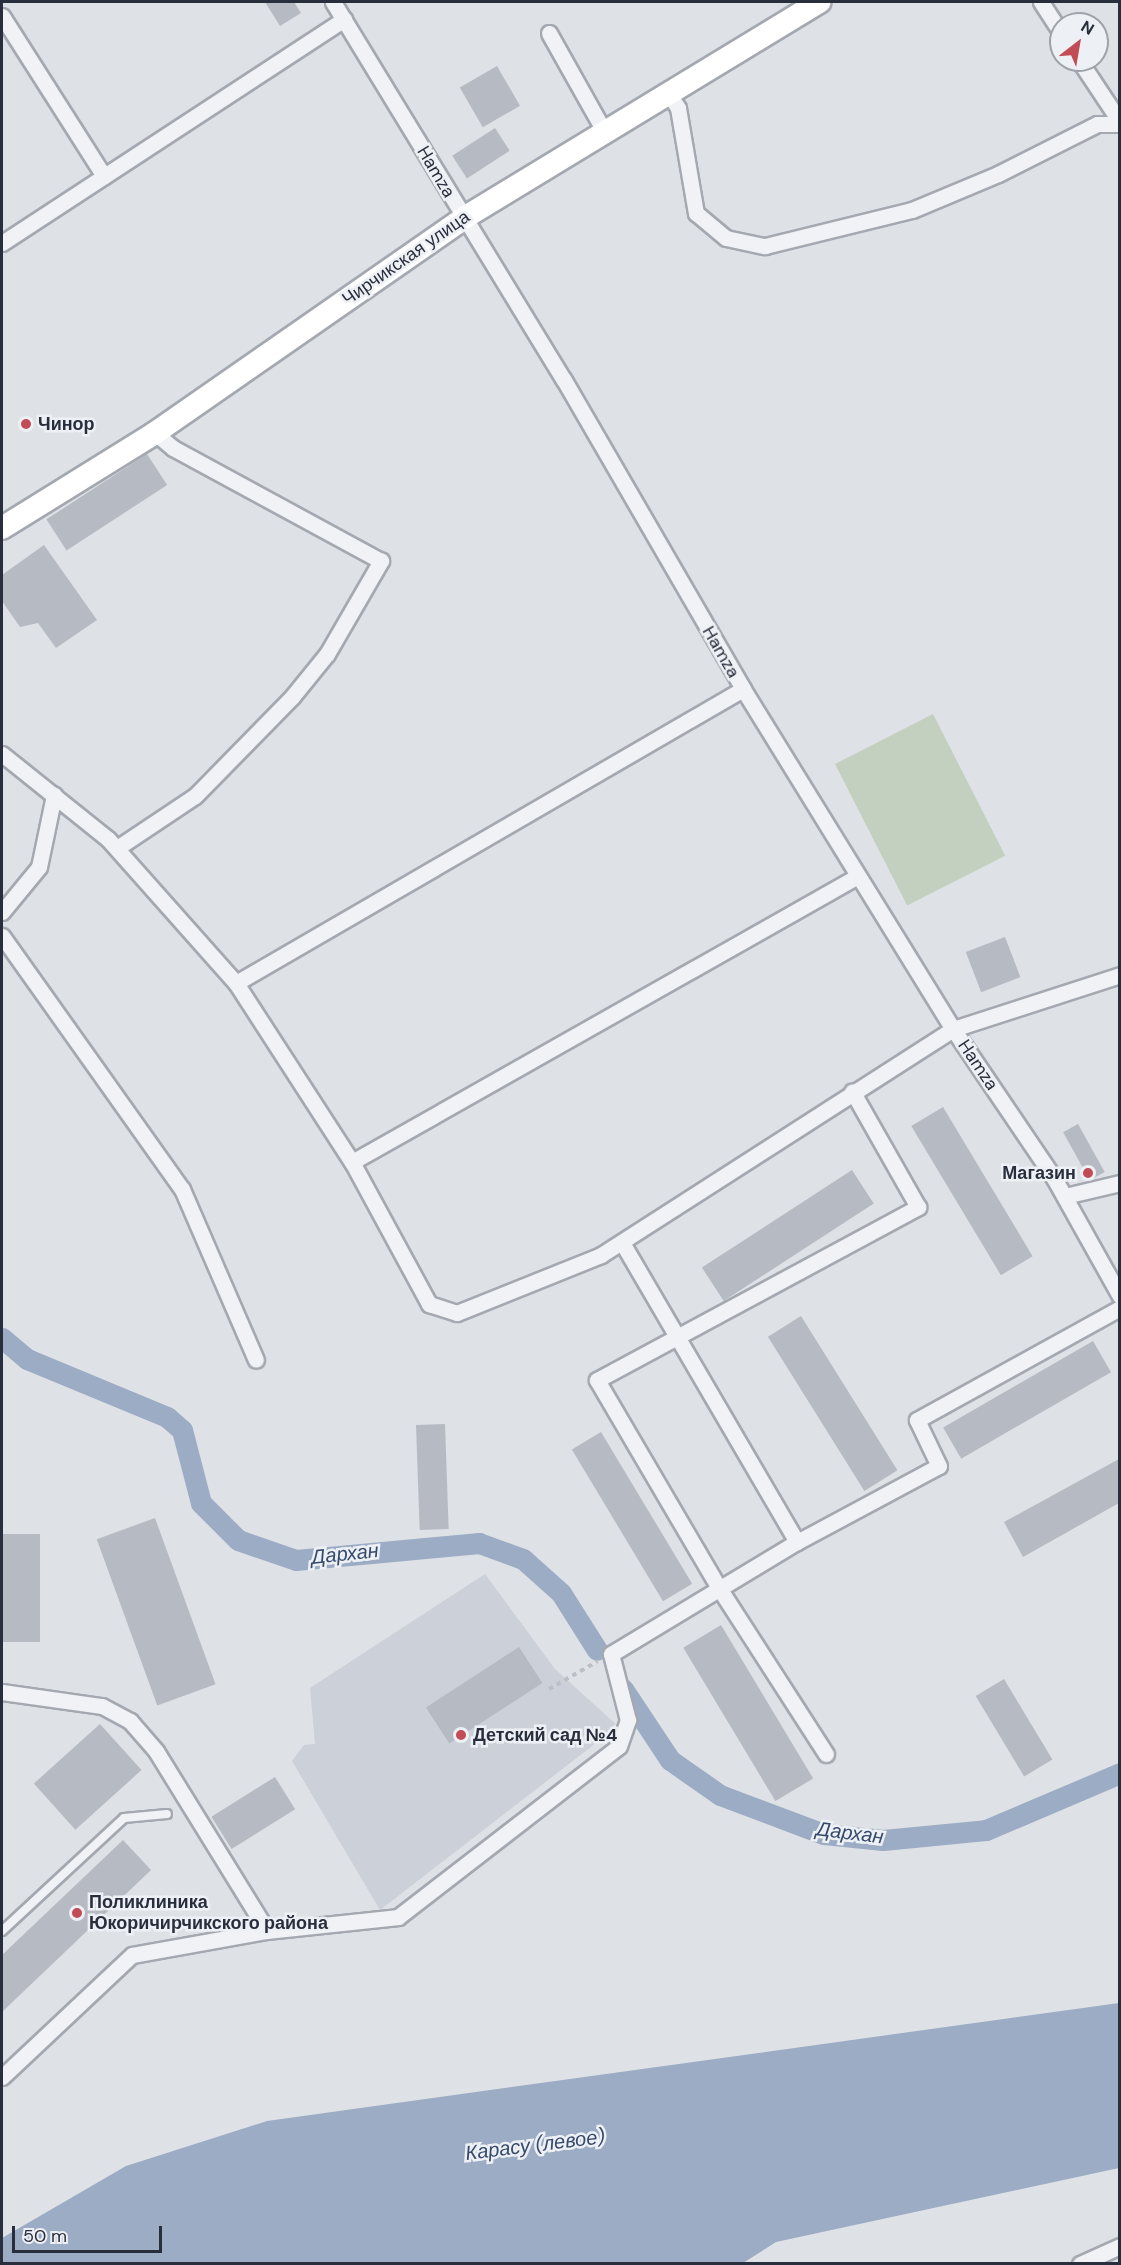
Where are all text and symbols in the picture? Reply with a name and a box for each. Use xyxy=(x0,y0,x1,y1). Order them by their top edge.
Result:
north arrow xyxy=(1049,12,1109,72)
text: N xyxy=(1077,16,1098,40)
street label: Hamza xyxy=(412,142,460,202)
street label: Чирчикская улица xyxy=(338,206,474,310)
place label: Чинор xyxy=(38,413,95,435)
marker: Чинор xyxy=(19,417,33,431)
street label: Hamza xyxy=(698,622,744,682)
street label: Hamza xyxy=(953,1036,1003,1094)
place label: Магазин xyxy=(1002,1162,1076,1184)
marker: Магазин xyxy=(1081,1166,1095,1180)
water label: Дархан xyxy=(310,1539,380,1569)
place label: Детский сад №4 xyxy=(473,1724,617,1746)
marker: Детский сад №4 xyxy=(454,1728,468,1742)
water label: Дархан xyxy=(815,1817,885,1849)
place label: Поликлиника Юкоричирчикского района xyxy=(89,1892,328,1934)
marker: Поликлиника Юкоричирчикского района xyxy=(70,1906,84,1920)
water label: Карасу (левое) xyxy=(464,2125,606,2165)
scale bar xyxy=(15,2214,165,2252)
text: 50 m xyxy=(23,2224,67,2248)

